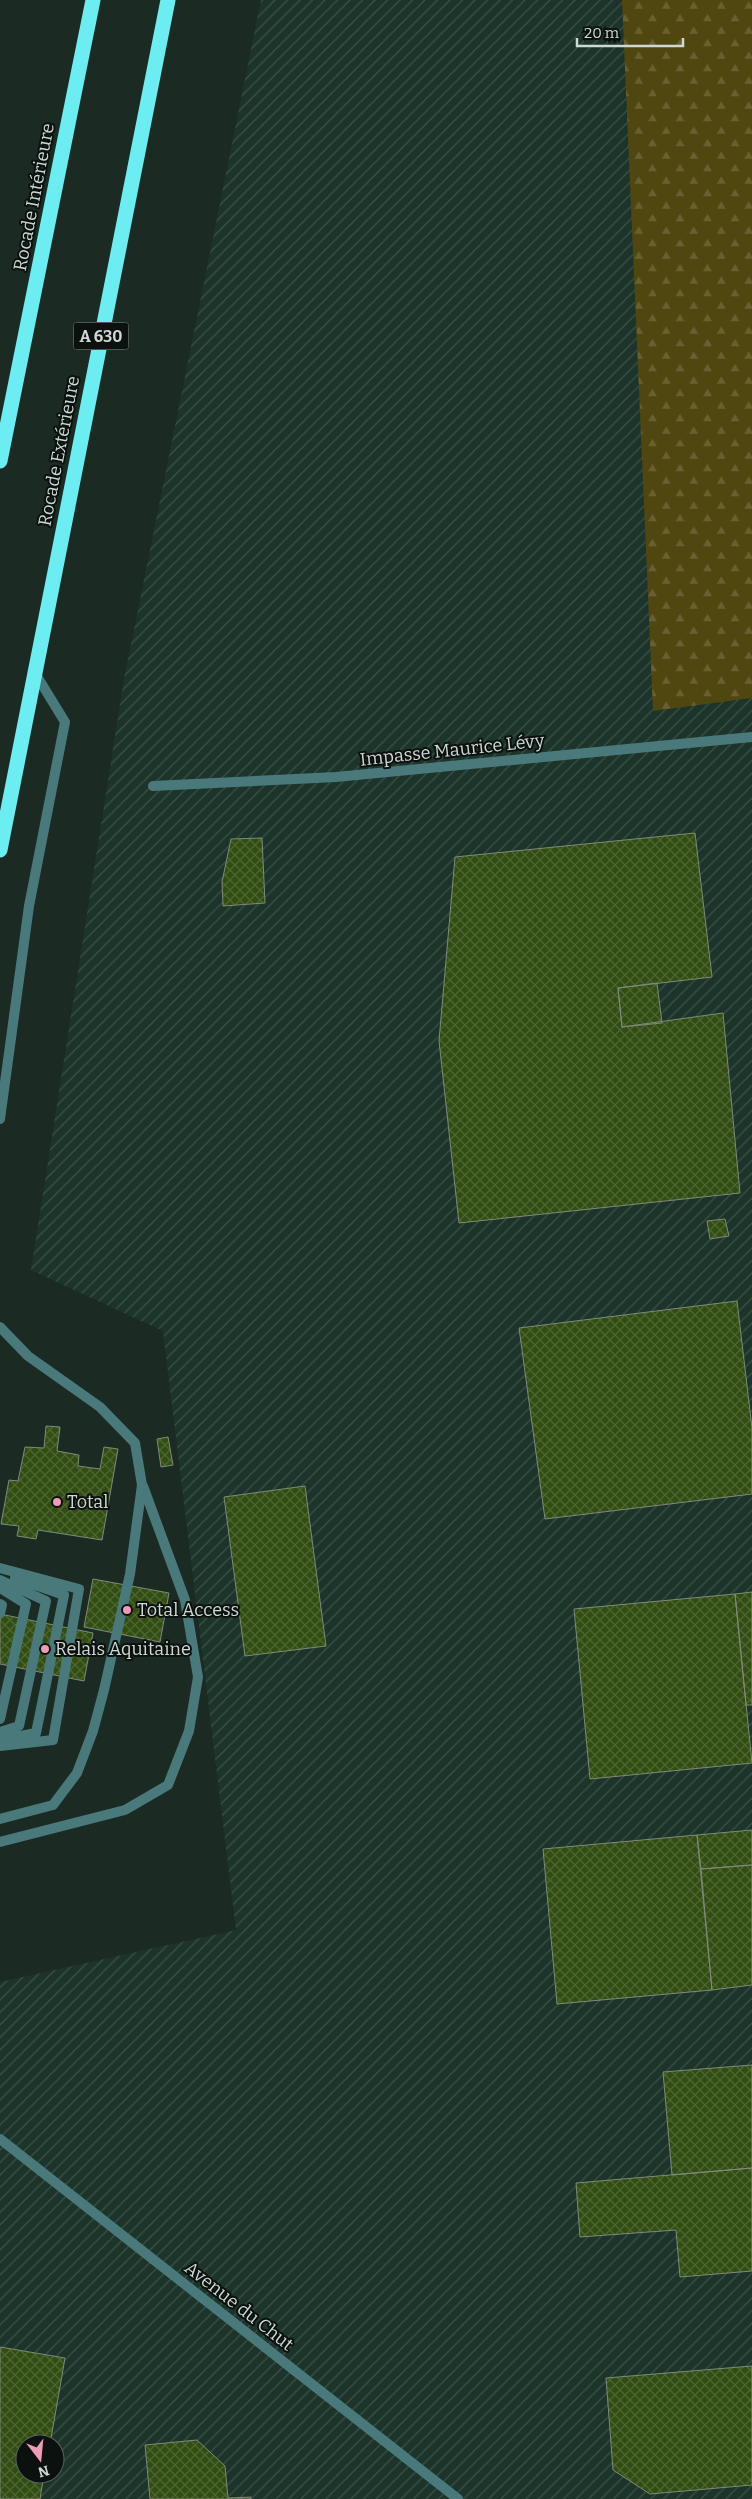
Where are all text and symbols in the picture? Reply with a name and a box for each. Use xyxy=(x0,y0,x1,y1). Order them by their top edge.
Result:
scale bar xyxy=(577,15,683,47)
text: 20 m xyxy=(584,24,620,42)
street label: Rocade Intérieure xyxy=(9,121,59,273)
road number: A 630 xyxy=(74,322,128,350)
street label: Rocade Extérieure xyxy=(34,374,84,528)
street label: Impasse Maurice Lévy xyxy=(359,729,546,771)
place label: Total xyxy=(67,1491,108,1513)
marker: Total xyxy=(51,1496,63,1508)
place label: Total Access xyxy=(137,1599,239,1621)
marker: Total Access xyxy=(121,1604,133,1616)
place label: Relais Aquitaine xyxy=(55,1638,191,1660)
marker: Relais Aquitaine xyxy=(39,1643,51,1655)
street label: Avenue du Chut xyxy=(180,2257,298,2356)
north arrow xyxy=(15,2434,65,2484)
text: N xyxy=(36,2461,51,2481)

